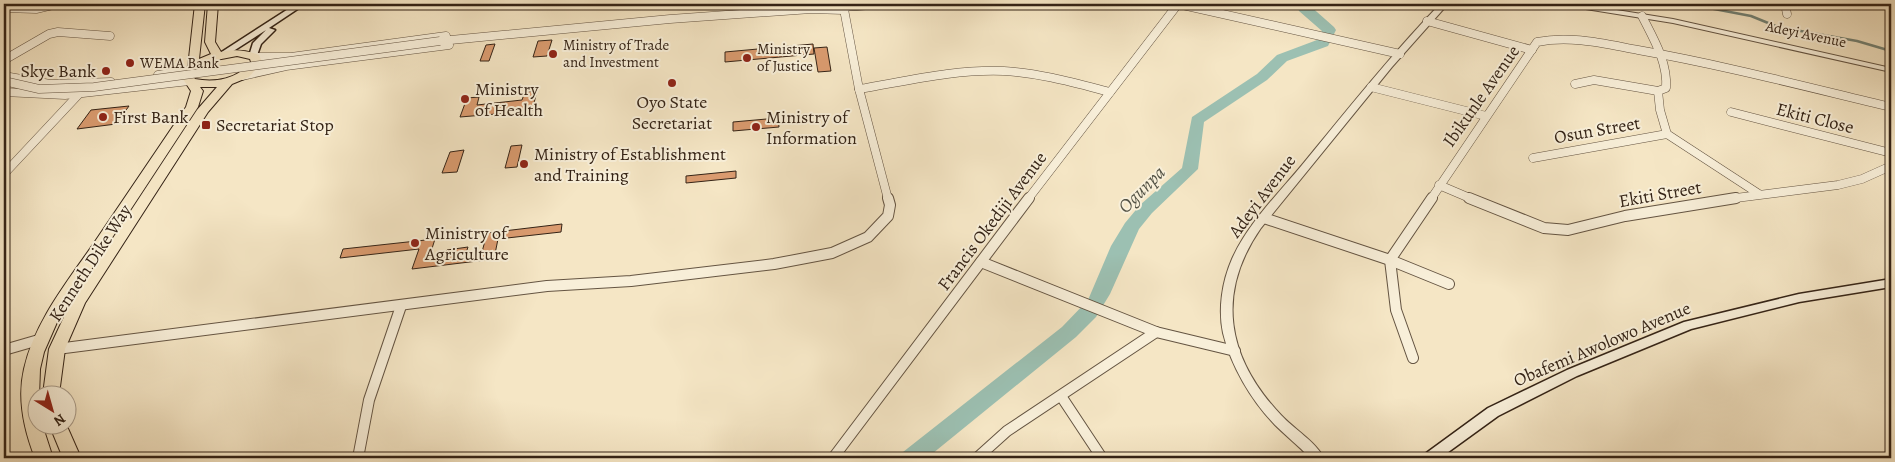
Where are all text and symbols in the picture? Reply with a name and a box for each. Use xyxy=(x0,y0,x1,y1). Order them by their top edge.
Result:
street label: Adeyi Avenue xyxy=(1763,15,1848,52)
place label: Ministry of Trade and Investment xyxy=(563,35,670,72)
place label: Ministry of Justice xyxy=(757,39,813,76)
street label: Ibikunle Avenue xyxy=(1437,40,1525,152)
marker: Ministry of Trade and Investment xyxy=(547,48,559,60)
marker: Ministry of Justice xyxy=(741,52,753,64)
place label: WEMA Bank xyxy=(139,53,219,73)
marker: WEMA Bank xyxy=(124,57,136,69)
place label: Skye Bank xyxy=(20,59,96,83)
marker: Skye Bank xyxy=(100,65,112,77)
place label: Ministry of Health xyxy=(475,77,543,122)
marker: Oyo State Secretariat xyxy=(666,77,678,89)
place label: Oyo State Secretariat xyxy=(632,90,712,135)
marker: Ministry of Health xyxy=(459,93,471,105)
street label: Ekiti Close xyxy=(1774,97,1856,139)
place label: First Bank xyxy=(113,105,189,129)
place label: Ministry of Information xyxy=(766,105,857,150)
marker: First Bank xyxy=(97,111,109,123)
street label: Osun Street xyxy=(1552,111,1642,149)
place label: Secretariat Stop xyxy=(216,113,334,137)
marker: Secretariat Stop xyxy=(200,119,212,131)
marker: Ministry of Information xyxy=(750,121,762,133)
place label: Ministry of Establishment and Training xyxy=(534,142,726,187)
street label: Francis Okediji Avenue xyxy=(932,147,1052,295)
street label: Adeyi Avenue xyxy=(1222,150,1301,243)
marker: Ministry of Establishment and Training xyxy=(518,158,530,170)
water label: Ogunpa xyxy=(1112,160,1171,219)
street label: Ekiti Street xyxy=(1617,175,1703,213)
street label: Kenneth Dike Way xyxy=(43,199,137,326)
place label: Ministry of Agriculture xyxy=(424,221,510,266)
marker: Ministry of Agriculture xyxy=(409,237,421,249)
street label: Obafemi Awolowo Avenue xyxy=(1510,296,1694,392)
north arrow xyxy=(28,384,78,434)
text: N xyxy=(50,409,69,431)

